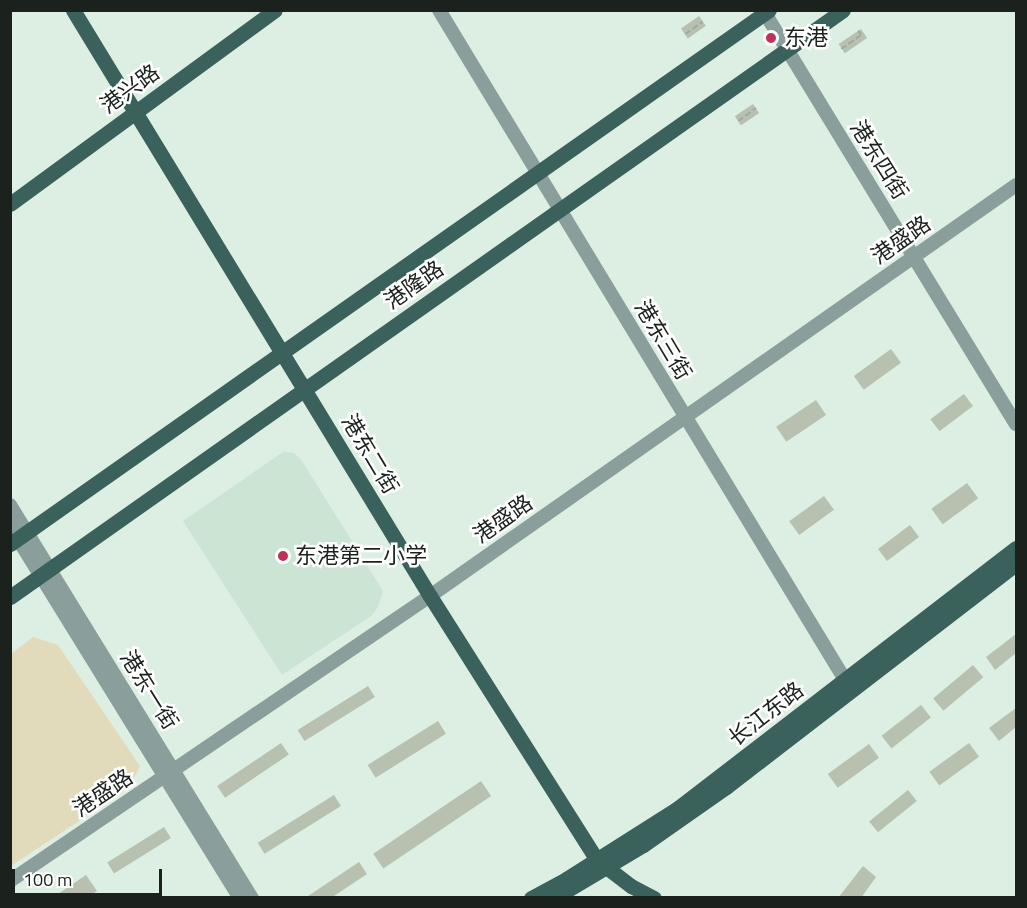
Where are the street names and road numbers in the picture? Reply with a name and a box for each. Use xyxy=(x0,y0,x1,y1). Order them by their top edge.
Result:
street label: 港兴路 xyxy=(96,59,164,119)
street label: 港东四街 xyxy=(844,116,914,204)
street label: 港盛路 xyxy=(866,210,936,270)
street label: 港隆路 xyxy=(379,255,449,315)
street label: 港东三街 xyxy=(629,295,697,385)
street label: 港东二街 xyxy=(336,409,404,499)
street label: 港盛路 xyxy=(468,489,538,549)
street label: 港东一街 xyxy=(114,646,184,734)
street label: 长江东路 xyxy=(723,677,809,751)
street label: 港盛路 xyxy=(68,764,138,822)

